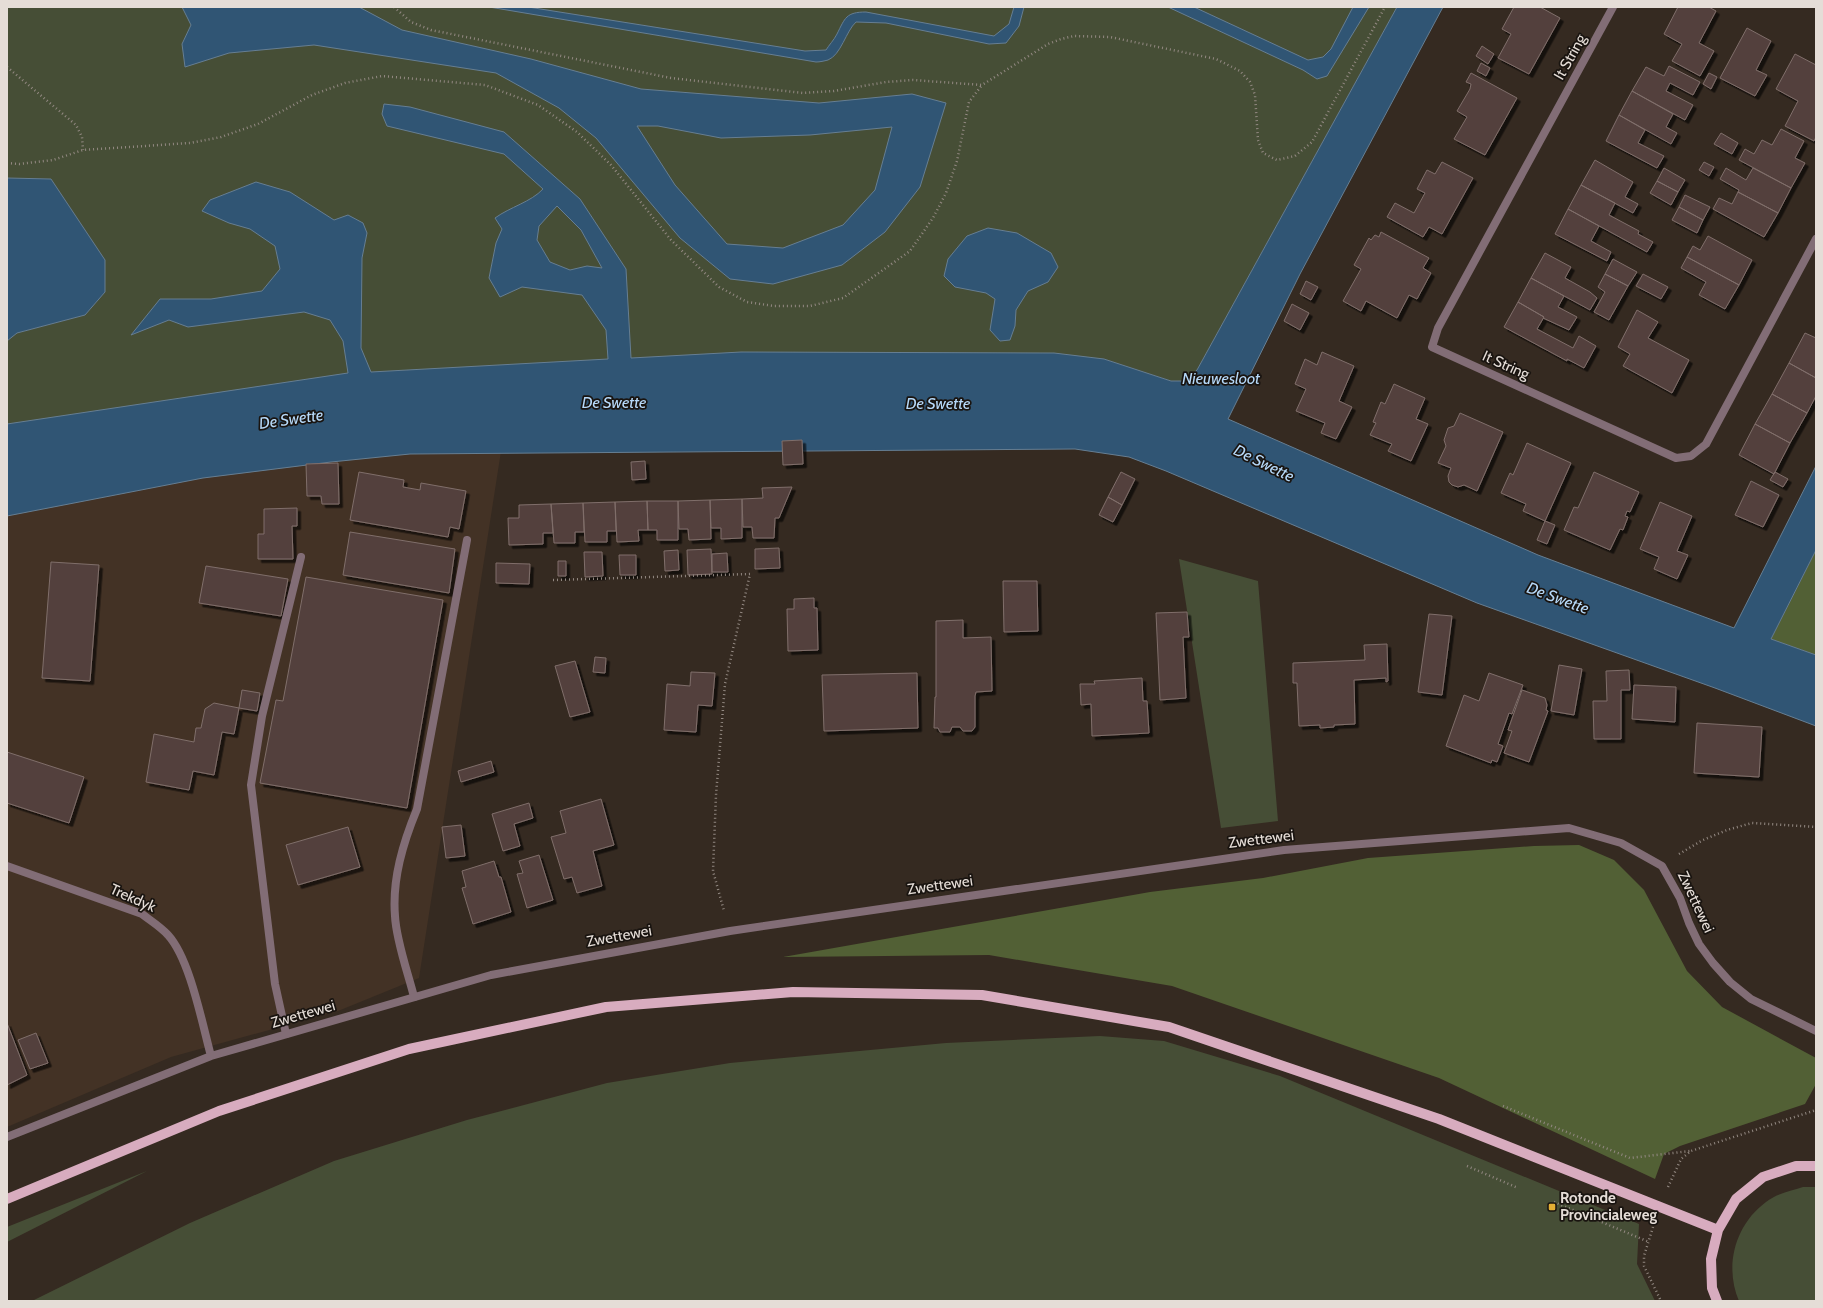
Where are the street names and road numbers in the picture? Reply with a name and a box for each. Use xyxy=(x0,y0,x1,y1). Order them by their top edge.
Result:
street label: It String xyxy=(1550,31,1590,83)
street label: It String xyxy=(1480,347,1533,383)
street label: Zwettewei xyxy=(1227,826,1295,852)
street label: Zwettewei xyxy=(1674,868,1718,936)
street label: Zwettewei xyxy=(906,872,974,898)
street label: Trekdyk xyxy=(107,880,159,916)
street label: Zwettewei xyxy=(585,921,653,951)
street label: Zwettewei xyxy=(269,996,337,1032)

